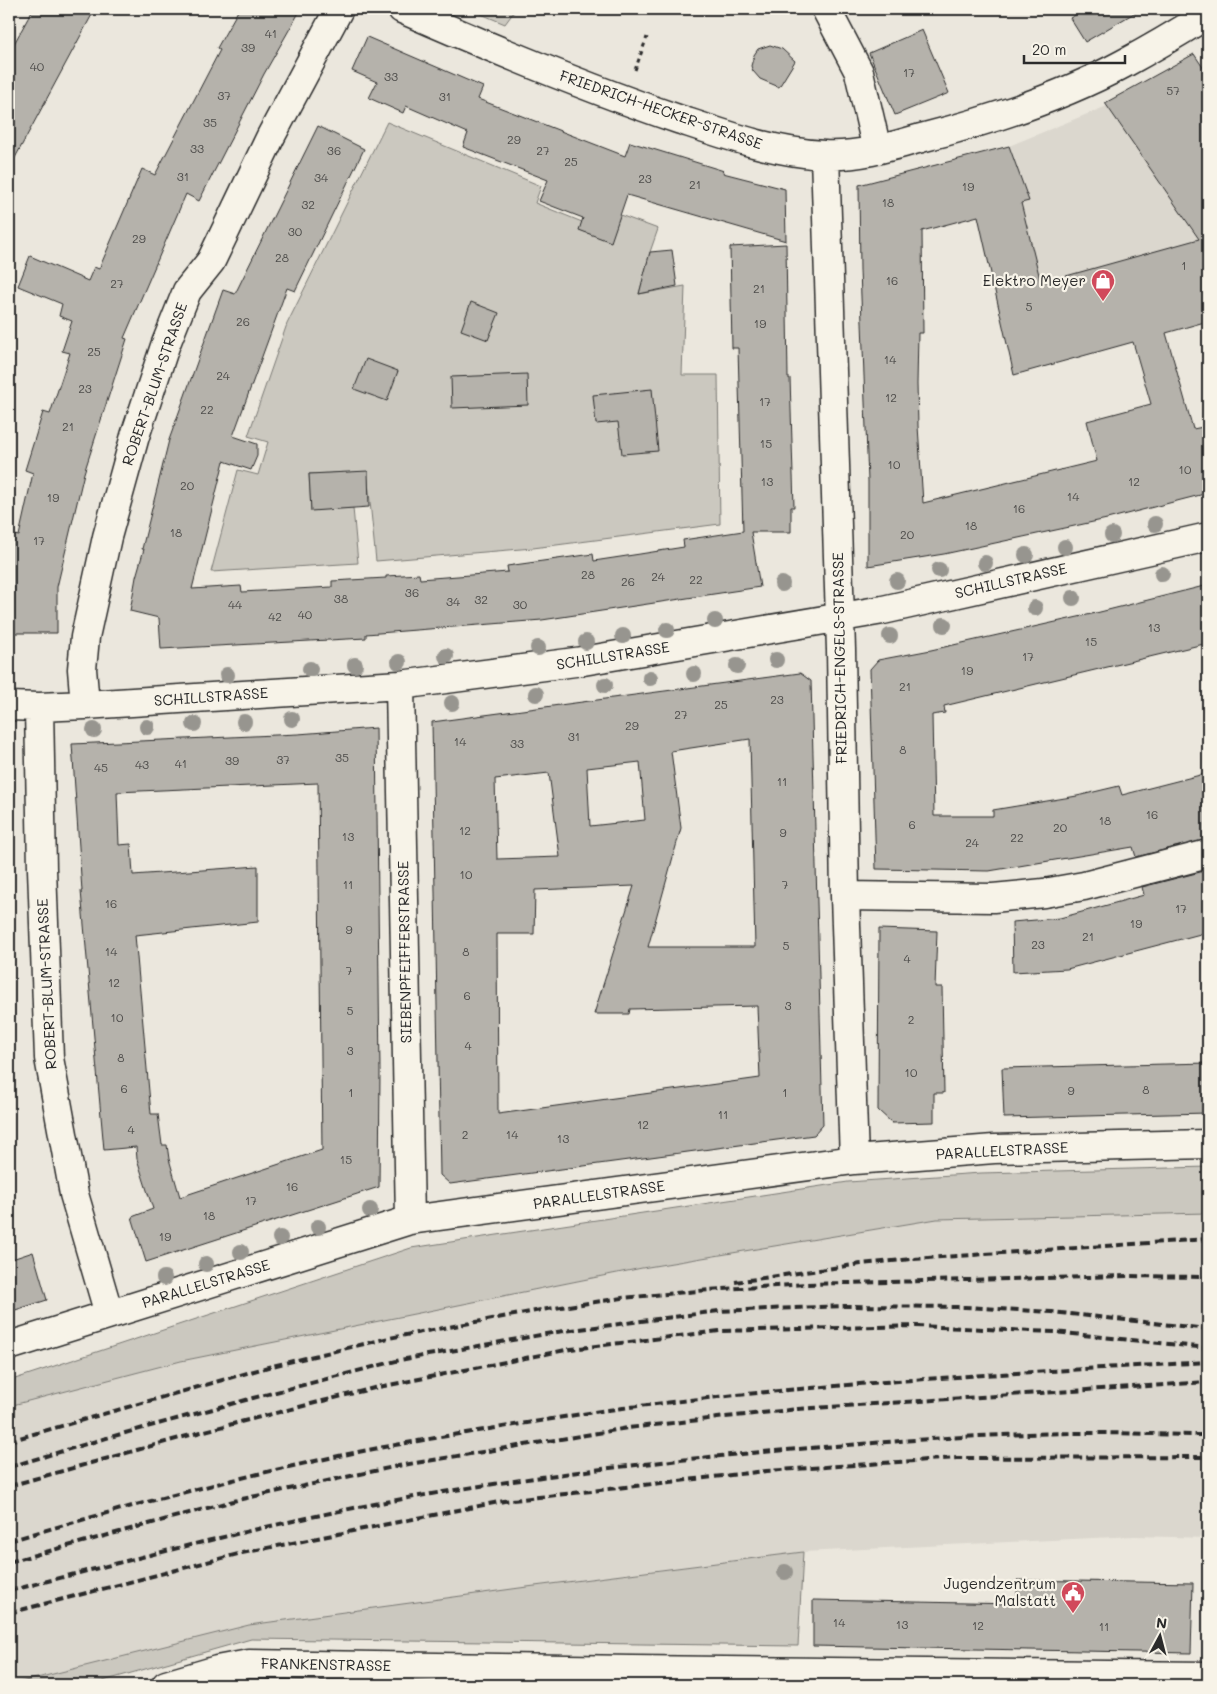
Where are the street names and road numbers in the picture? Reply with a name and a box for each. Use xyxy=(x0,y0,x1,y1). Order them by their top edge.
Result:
street label: FRIEDRICH-HECKER-STRASSE xyxy=(557,65,766,153)
street label: ROBERT-BLUM-STRASSE xyxy=(117,299,192,468)
street label: FRIEDRICH-ENGELS-STRASSE xyxy=(827,552,851,764)
street label: SCHILLSTRASSE xyxy=(953,557,1069,603)
street label: SCHILLSTRASSE xyxy=(555,636,671,674)
street label: SCHILLSTRASSE xyxy=(153,682,269,710)
street label: SIEBENPFEIFFERSTRASSE xyxy=(392,860,416,1043)
street label: ROBERT-BLUM-STRASSE xyxy=(32,898,60,1070)
street label: PARALLELSTRASSE xyxy=(935,1137,1069,1163)
street label: PARALLELSTRASSE xyxy=(532,1175,666,1213)
street label: PARALLELSTRASSE xyxy=(139,1254,273,1312)
street label: FRANKENSTRASSE xyxy=(261,1653,392,1675)

